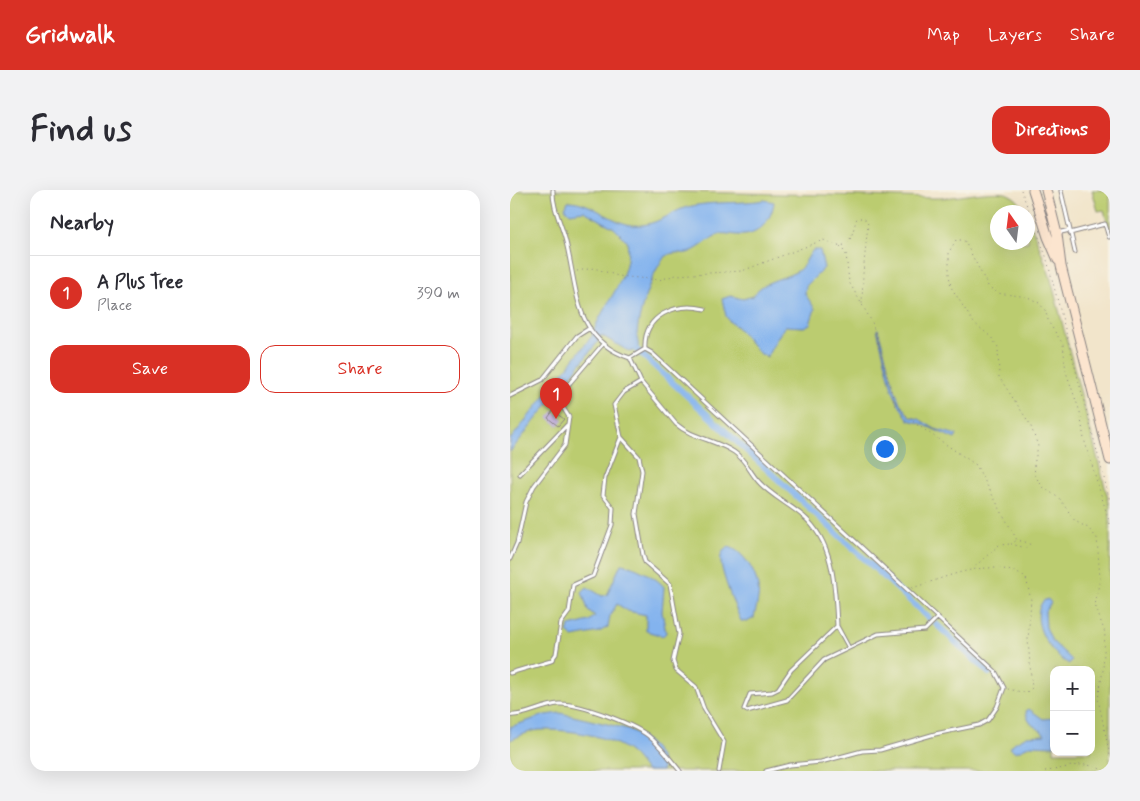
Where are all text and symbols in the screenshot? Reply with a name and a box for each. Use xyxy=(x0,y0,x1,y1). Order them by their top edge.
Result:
text: Gridwalk xyxy=(25,20,115,51)
text: Map xyxy=(927,23,960,47)
text: Layers xyxy=(988,23,1042,47)
text: Share xyxy=(1070,23,1115,47)
button: Directions xyxy=(992,106,1110,154)
text: Find us xyxy=(30,107,132,153)
north arrow xyxy=(990,205,1035,250)
text: Nearby xyxy=(50,209,114,237)
text: A Plus Tree xyxy=(97,270,183,295)
text: 1 xyxy=(62,283,70,304)
text: 390 m xyxy=(417,283,460,304)
text: Place xyxy=(97,295,132,316)
button: Save xyxy=(50,345,250,393)
button: Share xyxy=(260,345,460,393)
pin: 1 xyxy=(540,378,572,419)
your location xyxy=(872,436,898,462)
map controls xyxy=(1050,666,1095,756)
button: + xyxy=(1050,666,1095,711)
button: − xyxy=(1050,711,1095,756)

